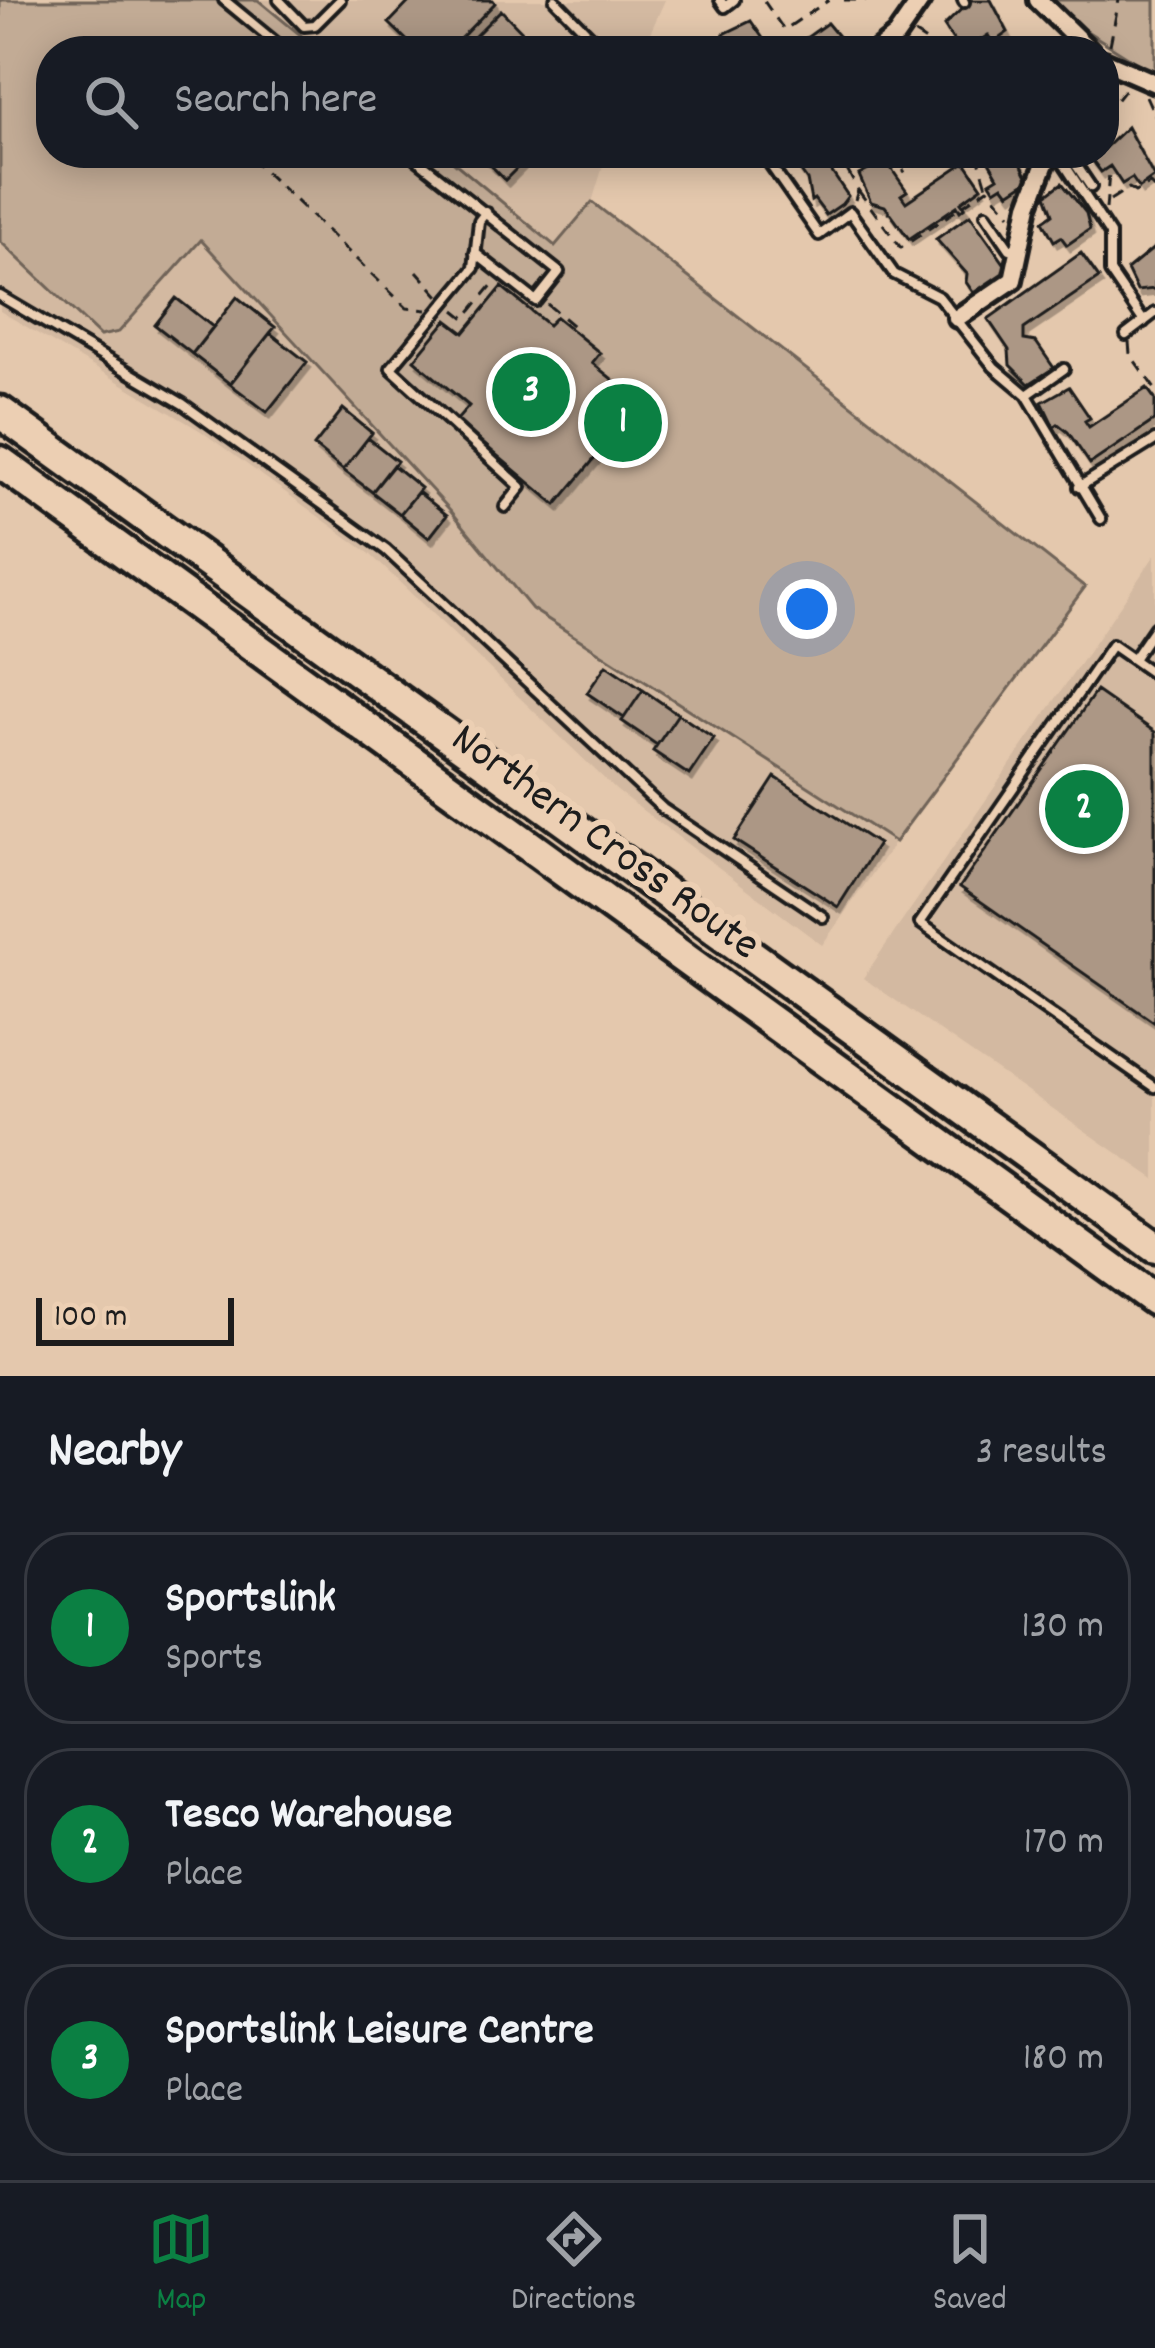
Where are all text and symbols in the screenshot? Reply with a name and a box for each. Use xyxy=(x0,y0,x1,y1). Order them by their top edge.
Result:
search box xyxy=(36,36,1119,168)
icon: search xyxy=(78,69,144,135)
text: Search here xyxy=(174,70,377,134)
pin: 3 xyxy=(492,347,570,437)
pin: 1 xyxy=(584,378,662,468)
your location xyxy=(777,579,837,639)
street label: Northern Cross Route xyxy=(436,710,772,978)
pin: 2 xyxy=(1045,764,1123,854)
scale bar xyxy=(36,1292,234,1345)
text: 100 m xyxy=(54,1295,127,1342)
text: Nearby xyxy=(48,1418,181,1490)
text: 3 results xyxy=(976,1427,1107,1482)
text: Sportslink xyxy=(165,1569,336,1633)
text: 1 xyxy=(86,1601,94,1656)
text: 130 m xyxy=(1021,1601,1104,1656)
text: Sports xyxy=(165,1633,263,1688)
text: Tesco Warehouse xyxy=(165,1785,452,1849)
text: 2 xyxy=(81,1817,99,1872)
text: 170 m xyxy=(1024,1817,1104,1872)
text: Place xyxy=(165,1849,243,1904)
text: Sportslink Leisure Centre xyxy=(165,2001,594,2065)
text: 3 xyxy=(81,2033,99,2088)
text: 180 m xyxy=(1023,2033,1104,2088)
text: Place xyxy=(165,2065,243,2120)
tab: Map xyxy=(148,2206,214,2325)
tab: Directions xyxy=(511,2206,636,2325)
tab: Saved xyxy=(933,2206,1007,2325)

